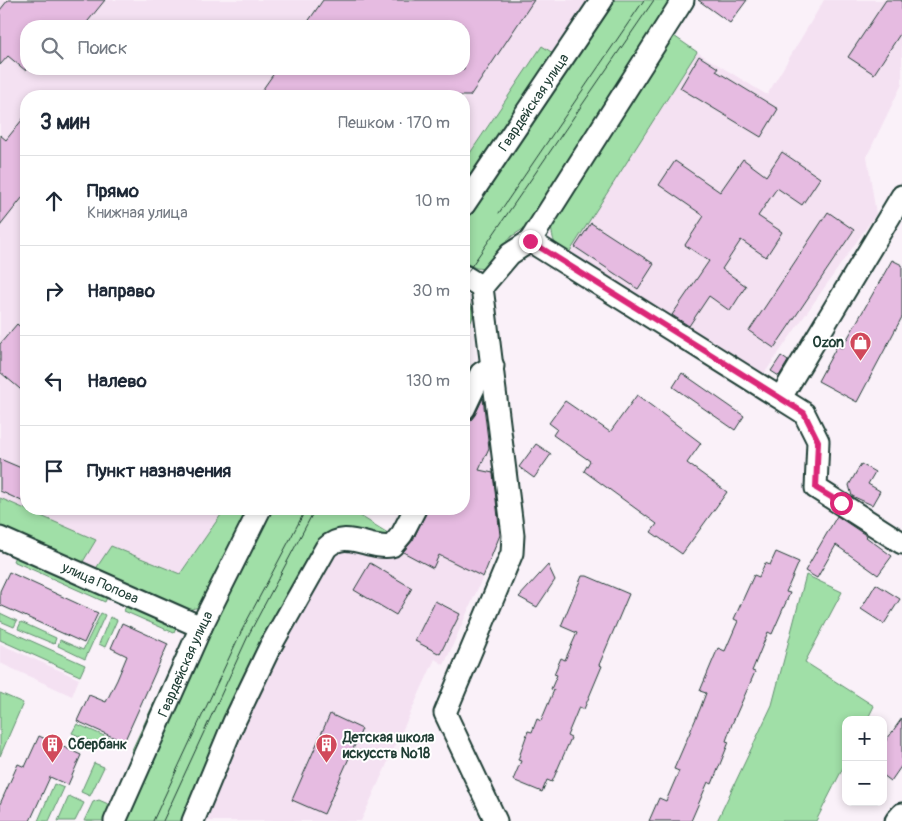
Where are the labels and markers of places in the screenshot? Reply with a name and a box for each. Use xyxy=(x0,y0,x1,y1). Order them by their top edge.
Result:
shop icon: Ozon xyxy=(848,330,872,361)
place label: Ozon xyxy=(813,334,844,351)
place label: Детская школа искусств №18 xyxy=(342,729,435,762)
building icon: Сбербанк xyxy=(40,732,64,763)
building icon: Детская школа искусств №18 xyxy=(315,733,339,764)
place label: Сбербанк xyxy=(68,736,127,753)

